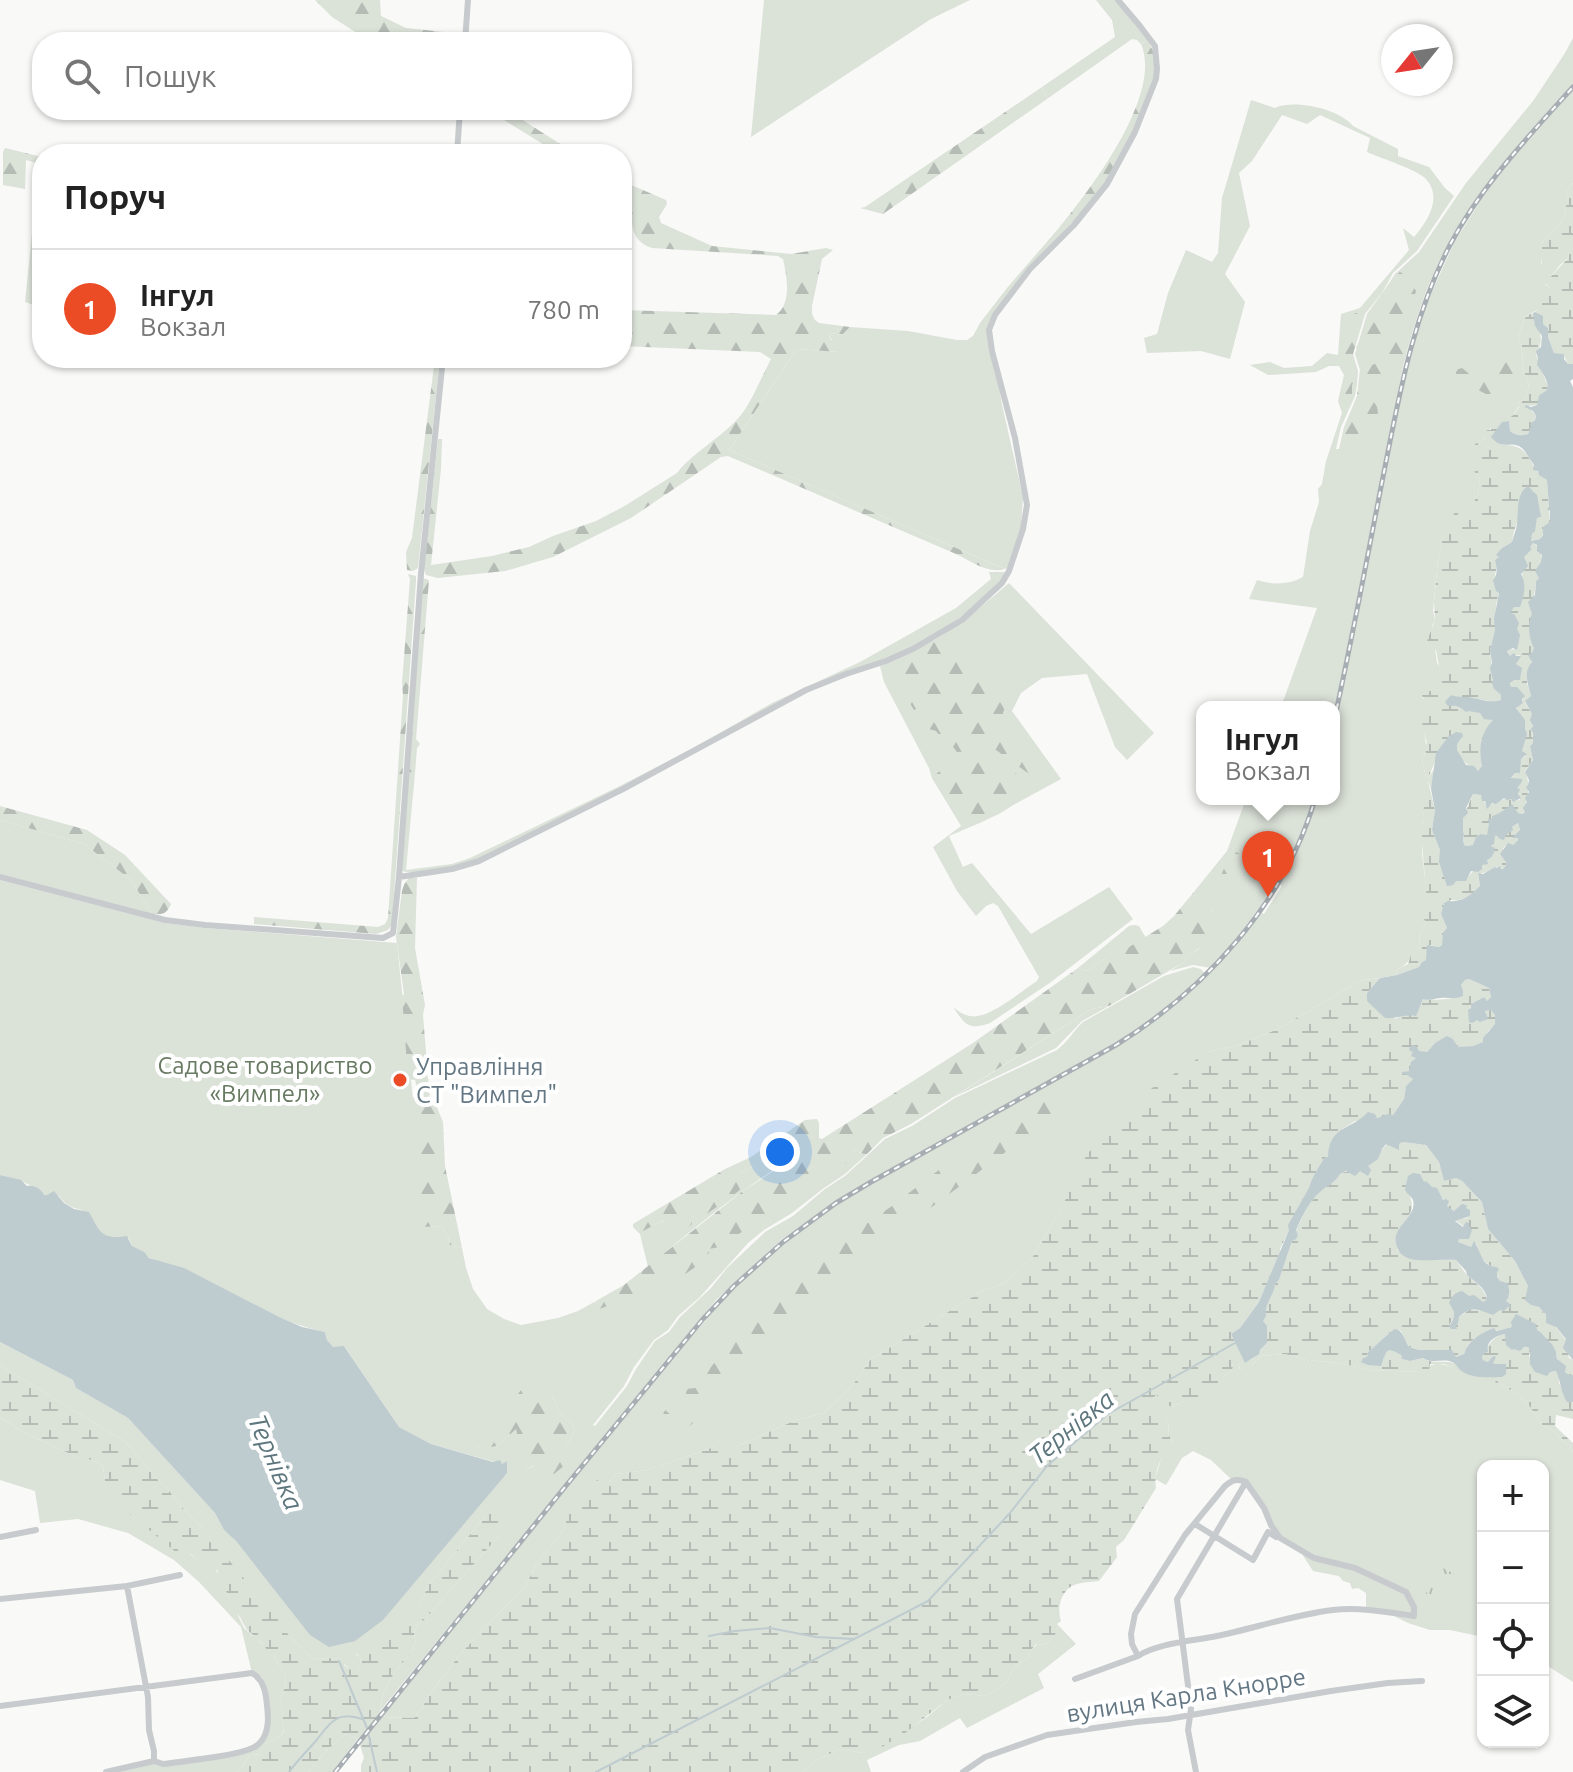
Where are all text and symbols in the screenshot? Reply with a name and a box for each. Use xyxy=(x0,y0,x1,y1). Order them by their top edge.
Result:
north arrow xyxy=(1381,24,1453,96)
search box xyxy=(32,32,632,120)
icon: search xyxy=(60,54,104,98)
text: Пошук xyxy=(124,59,217,93)
text: Поруч xyxy=(64,177,166,215)
text: Інгул xyxy=(140,278,215,312)
text: 1 xyxy=(83,295,97,324)
text: 780 m xyxy=(528,295,600,324)
text: Вокзал xyxy=(140,312,226,341)
popup xyxy=(1196,701,1340,805)
text: Інгул xyxy=(1225,722,1300,756)
text: Вокзал xyxy=(1225,756,1311,785)
pin: 1 xyxy=(1242,831,1294,897)
park label: Садове товариство «Вимпел» xyxy=(157,1052,373,1107)
place label: Управління СТ "Вимпел" xyxy=(416,1053,557,1108)
marker: Управління СТ "Вимпел" xyxy=(391,1071,409,1089)
your location xyxy=(760,1132,800,1172)
water label: Тернівка xyxy=(1023,1384,1119,1470)
water label: Тернівка xyxy=(243,1410,309,1514)
map controls xyxy=(1477,1460,1549,1748)
button: + xyxy=(1477,1460,1549,1532)
button: − xyxy=(1477,1532,1549,1604)
button: locate xyxy=(1477,1604,1549,1676)
street label: вулиця Карла Кнорре xyxy=(1064,1663,1308,1727)
button: layers xyxy=(1477,1676,1549,1748)

